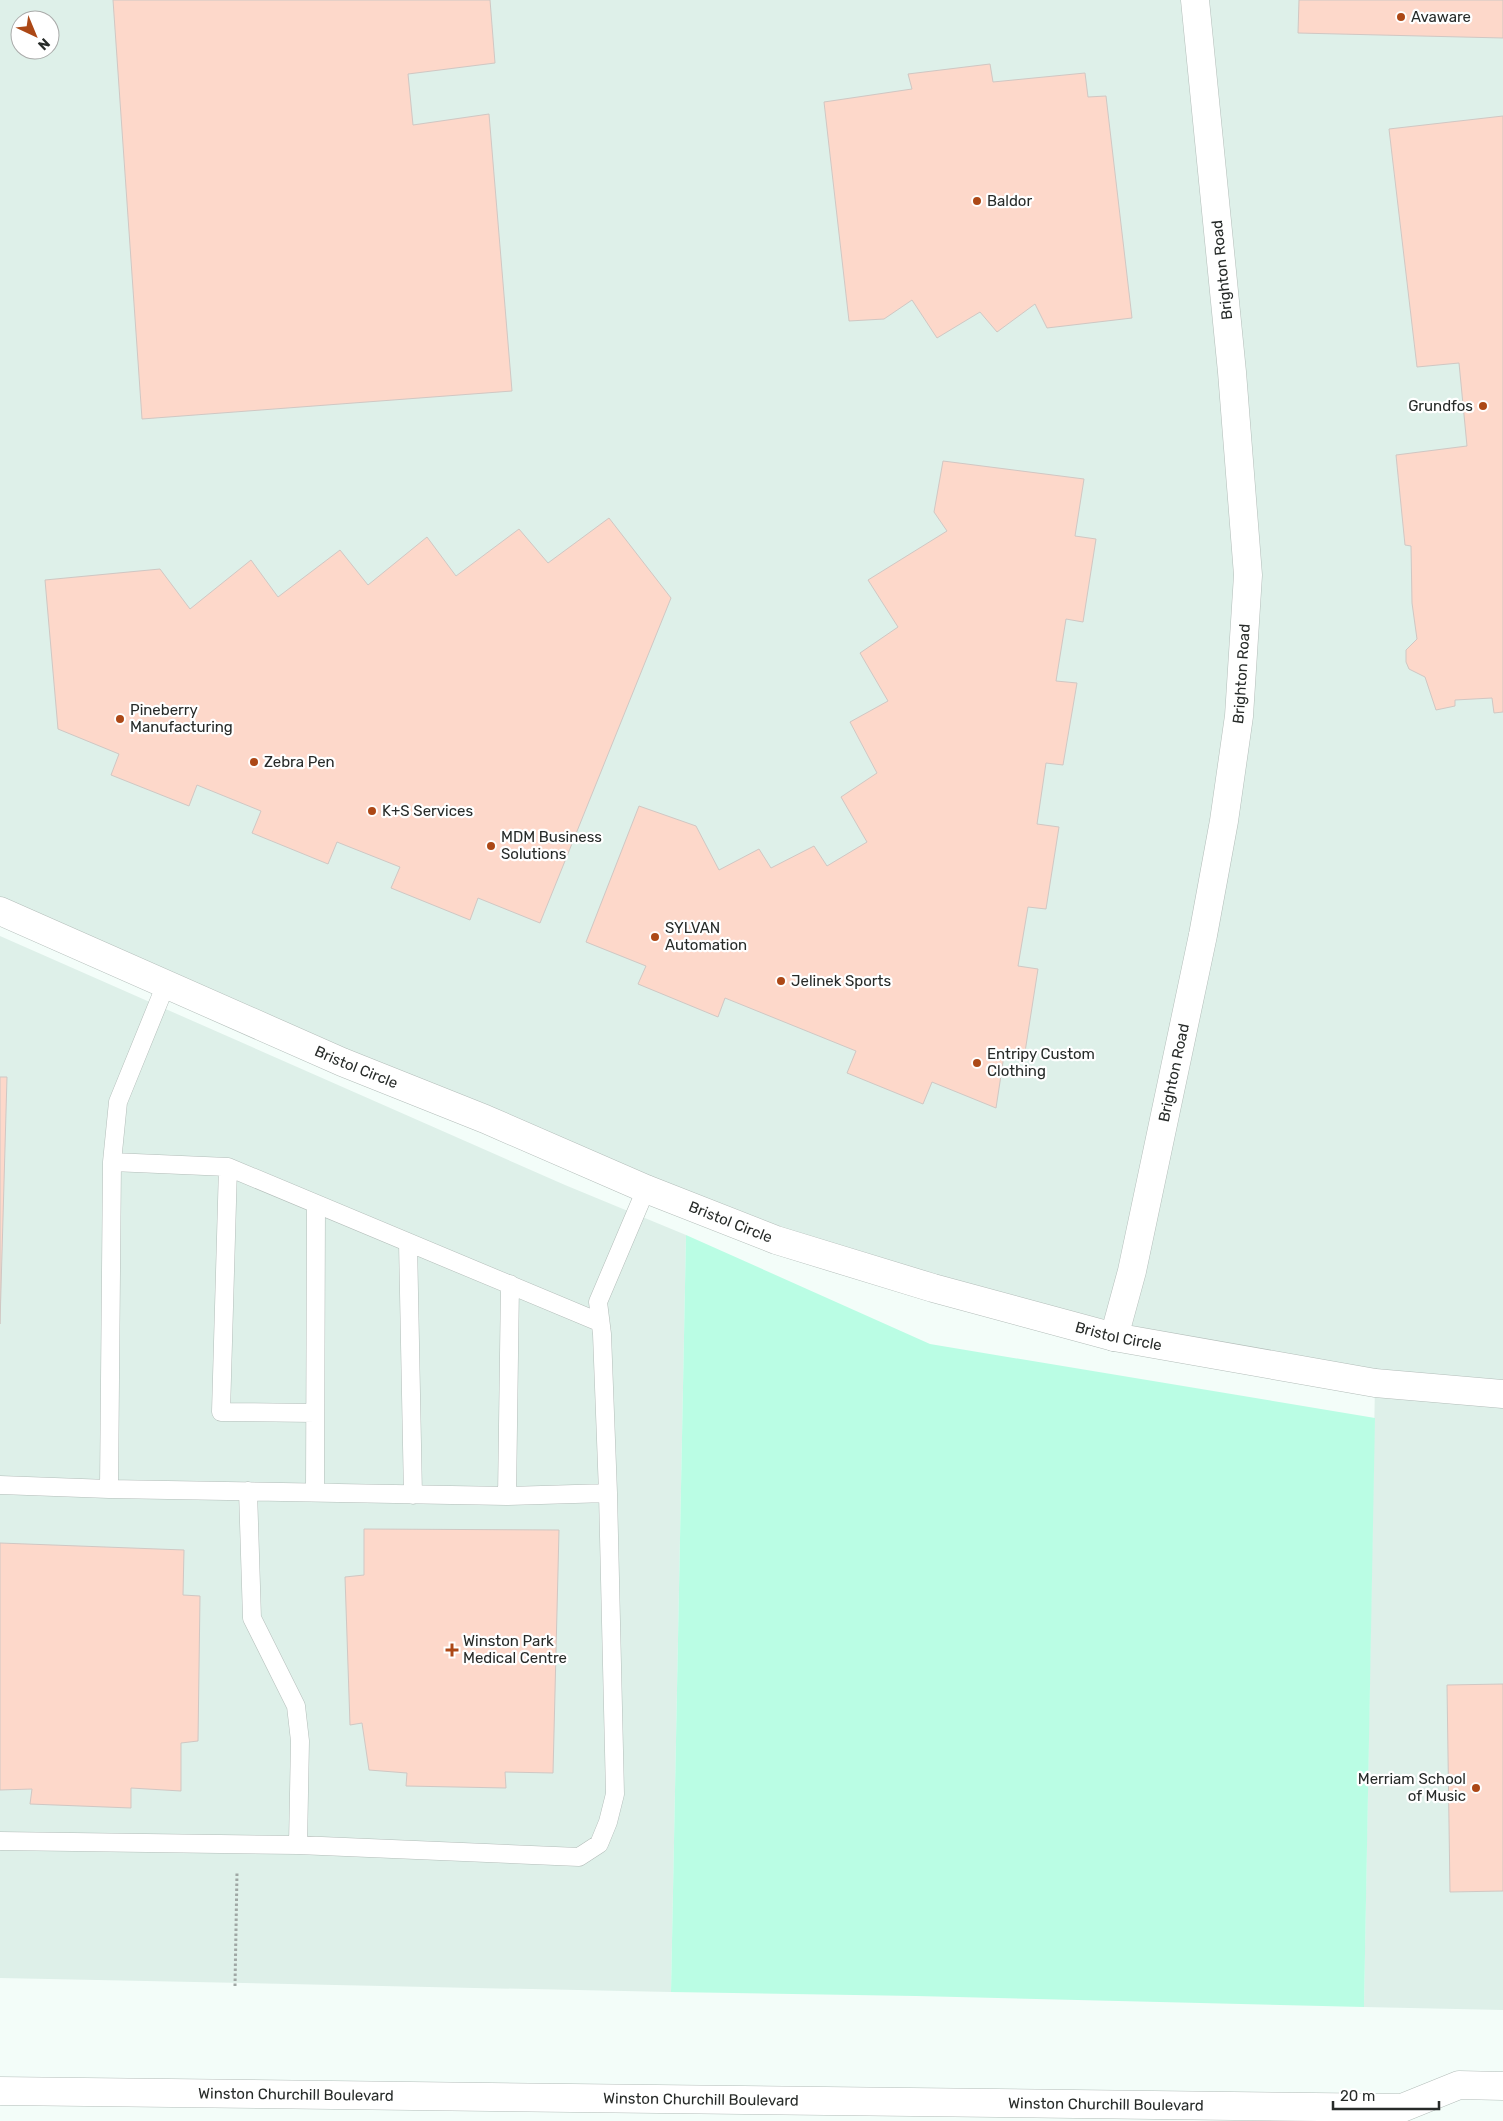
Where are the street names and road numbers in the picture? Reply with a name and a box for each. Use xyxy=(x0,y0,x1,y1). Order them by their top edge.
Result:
street label: Brighton Road xyxy=(1208,219,1236,321)
street label: Brighton Road xyxy=(1229,623,1254,725)
street label: Brighton Road xyxy=(1155,1022,1193,1124)
street label: Bristol Circle xyxy=(312,1042,400,1092)
street label: Bristol Circle xyxy=(686,1198,775,1247)
street label: Bristol Circle xyxy=(1073,1318,1163,1354)
street label: Winston Churchill Boulevard xyxy=(198,2084,394,2105)
street label: Winston Churchill Boulevard xyxy=(603,2089,799,2110)
street label: Winston Churchill Boulevard xyxy=(1008,2094,1204,2115)

